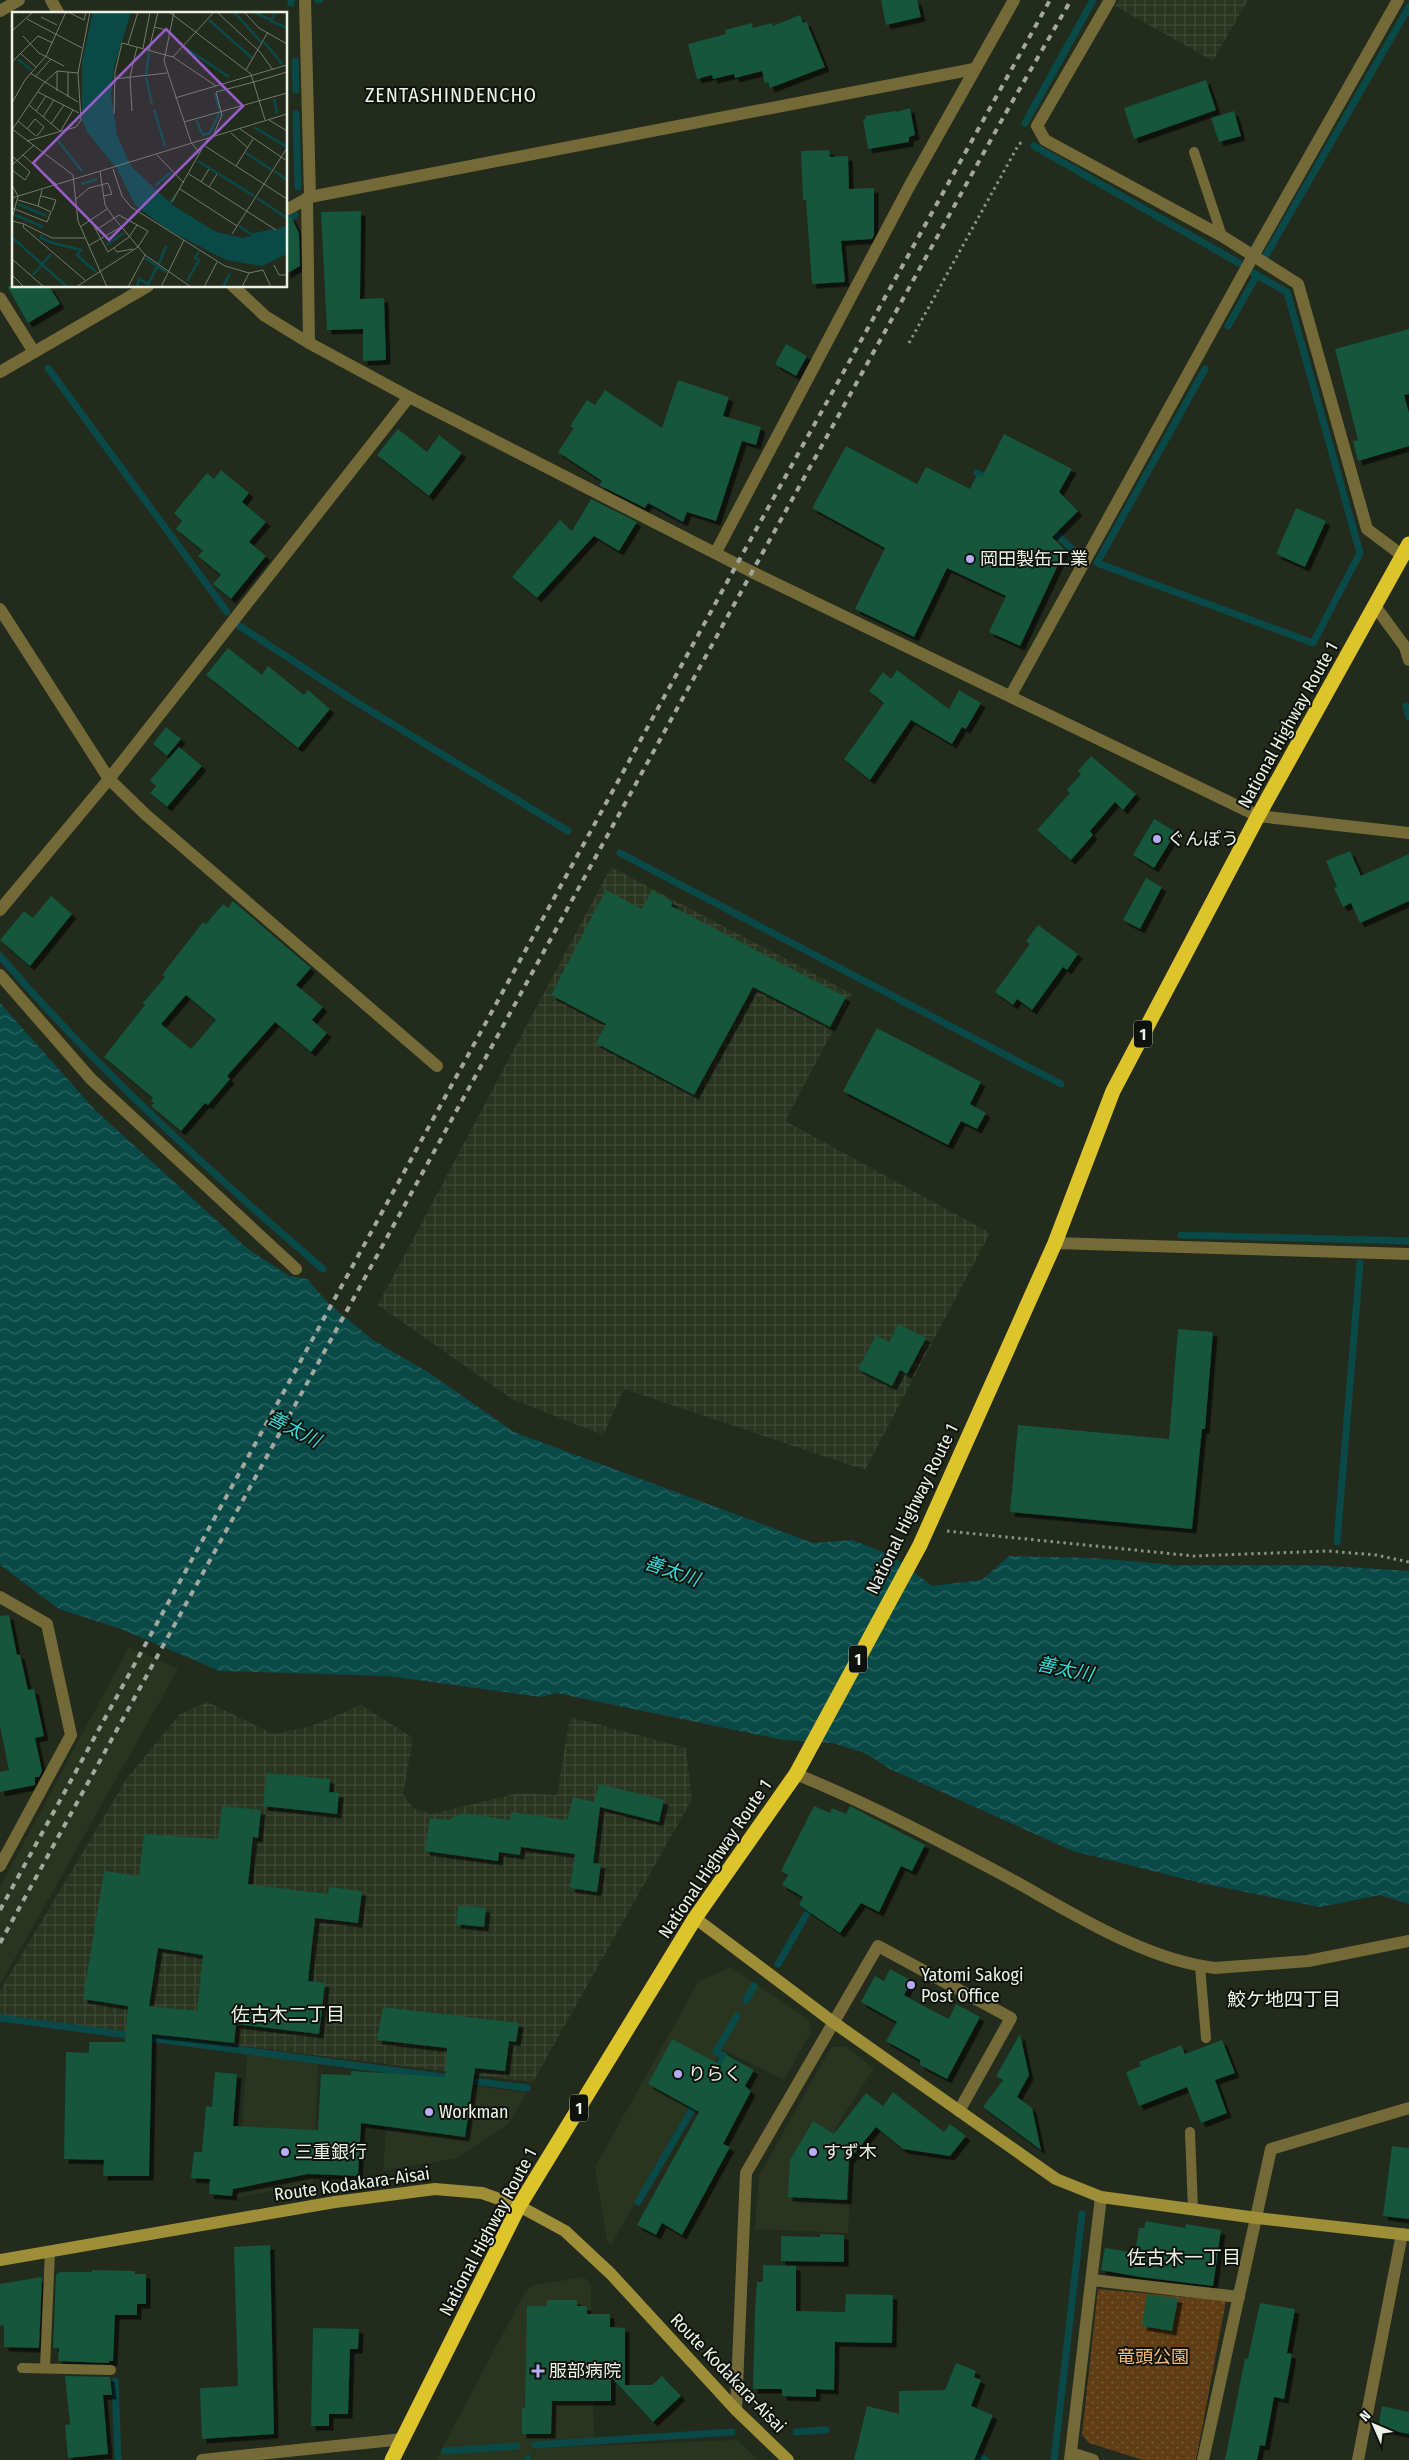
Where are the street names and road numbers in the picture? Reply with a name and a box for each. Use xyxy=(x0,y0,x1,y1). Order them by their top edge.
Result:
street label: National Highway Route 1 xyxy=(1233,638,1343,812)
road number: 1 xyxy=(1134,1021,1152,1048)
street label: National Highway Route 1 xyxy=(861,1420,963,1598)
road number: 1 xyxy=(849,1646,867,1672)
street label: National Highway Route 1 xyxy=(654,1775,776,1943)
road number: 1 xyxy=(570,2094,588,2122)
street label: National Highway Route 1 xyxy=(434,2144,542,2320)
street label: Route Kodakara-Aisai xyxy=(273,2162,431,2206)
street label: Route Kodakara-Aisai xyxy=(666,2309,790,2437)

